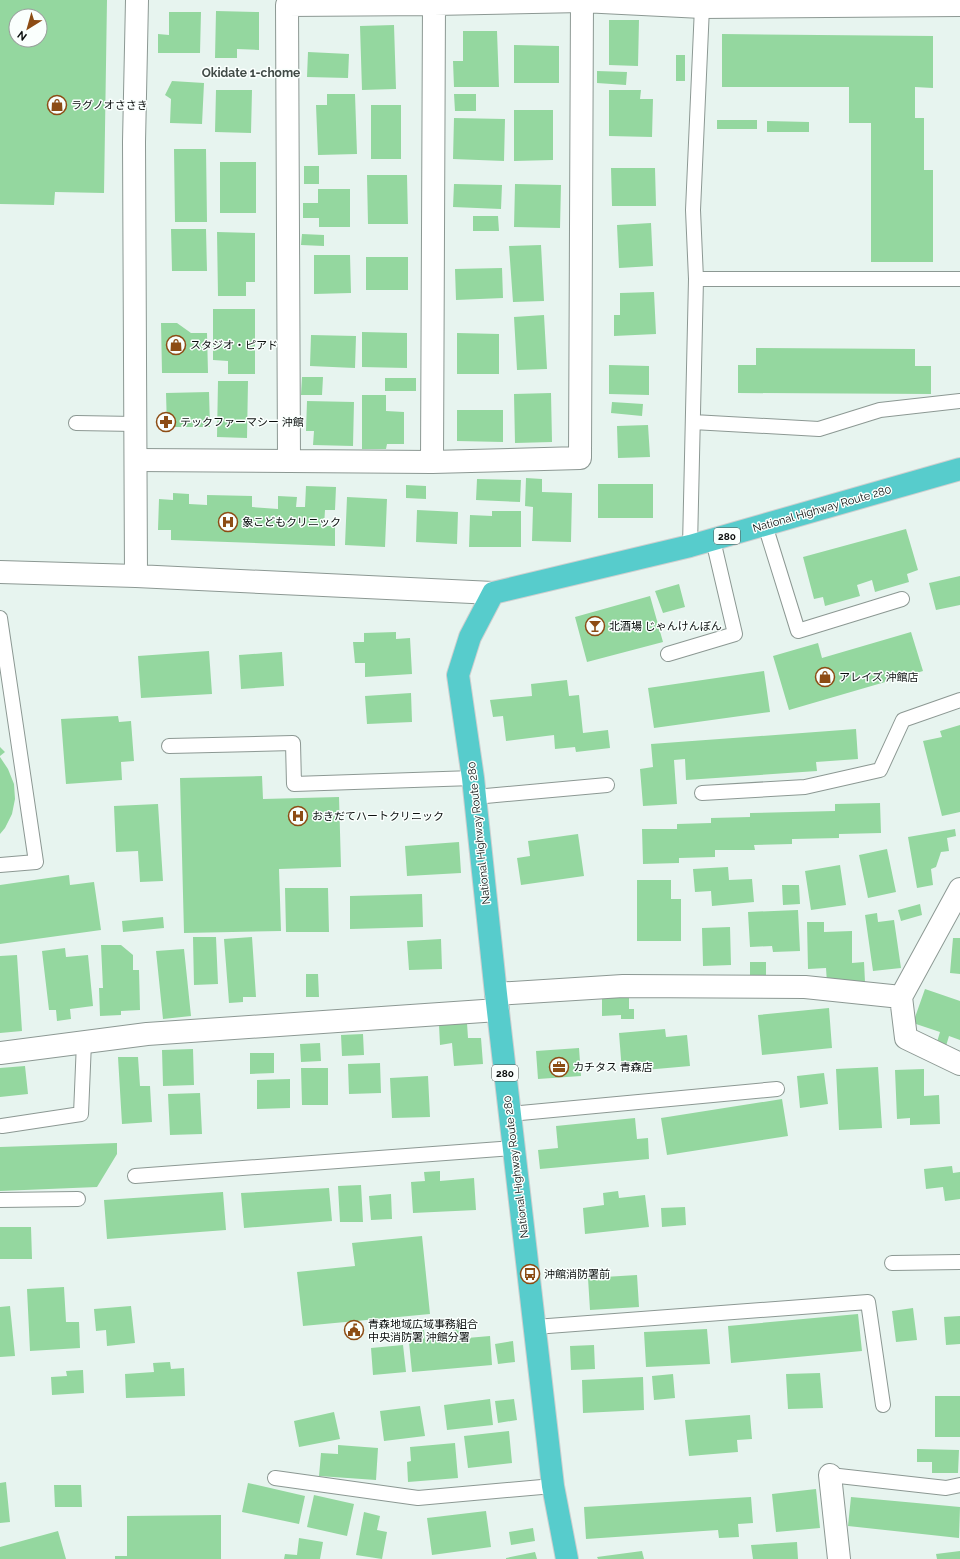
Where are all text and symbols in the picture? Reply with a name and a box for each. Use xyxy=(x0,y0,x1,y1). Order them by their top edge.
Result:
north arrow xyxy=(8,8,48,48)
text: N xyxy=(15,28,30,43)
district label: Okidate 1-chome xyxy=(202,66,300,80)
shop icon: ラグノオささき xyxy=(46,94,68,116)
place label: ラグノオささき xyxy=(71,99,148,112)
shop icon: スタジオ・ピアド xyxy=(165,334,187,356)
place label: スタジオ・ピアド xyxy=(190,339,278,352)
pharmacy icon: テックファーマシー 沖館 xyxy=(155,411,177,433)
place label: テックファーマシー 沖館 xyxy=(180,416,304,429)
street label: National Highway Route 280 xyxy=(751,483,893,535)
hospital icon: 象こどもクリニック xyxy=(217,511,239,533)
place label: 象こどもクリニック xyxy=(242,516,341,529)
road number: 280 xyxy=(714,528,740,544)
bar icon: 北酒場 じゃんけんぽん xyxy=(584,615,606,637)
place label: 北酒場 じゃんけんぽん xyxy=(609,620,722,633)
shop icon: アレイズ 沖館店 xyxy=(814,666,836,688)
place label: アレイズ 沖館店 xyxy=(839,671,918,684)
street label: National Highway Route 280 xyxy=(465,761,493,905)
hospital icon: おきだてハートクリニック xyxy=(287,805,309,827)
place label: おきだてハートクリニック xyxy=(312,810,444,823)
office icon: カチタス 青森店 xyxy=(548,1056,570,1078)
place label: カチタス 青森店 xyxy=(573,1061,653,1074)
road number: 280 xyxy=(492,1065,518,1081)
street label: National Highway Route 280 xyxy=(501,1095,531,1239)
bus stop icon: 沖館消防署前 xyxy=(519,1263,541,1285)
place label: 沖館消防署前 xyxy=(544,1268,610,1281)
place label: 青森地域広域事務組合 中央消防署 沖館分署 xyxy=(368,1318,478,1344)
public building icon: 青森地域広域事務組合 中央消防署 沖館分署 xyxy=(343,1319,365,1341)

